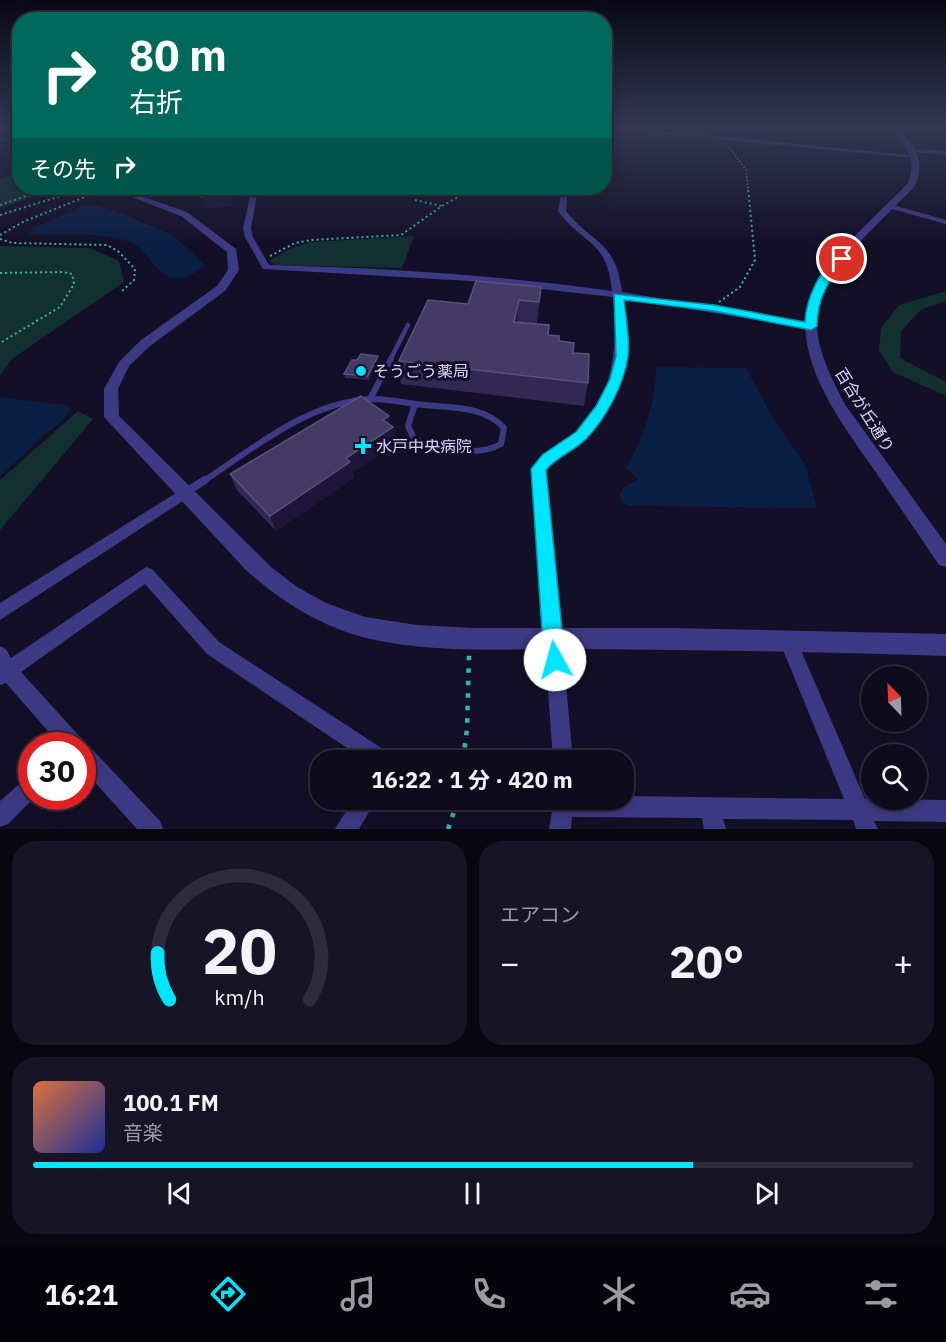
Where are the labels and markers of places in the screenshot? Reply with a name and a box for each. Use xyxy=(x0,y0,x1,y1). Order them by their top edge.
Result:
pin xyxy=(816,233,867,284)
place label: そうごう薬局 xyxy=(373,361,469,381)
marker: そうごう薬局 xyxy=(354,364,368,378)
place label: 水戸中央病院 xyxy=(376,436,472,456)
marker: 水戸中央病院 xyxy=(354,437,372,455)

